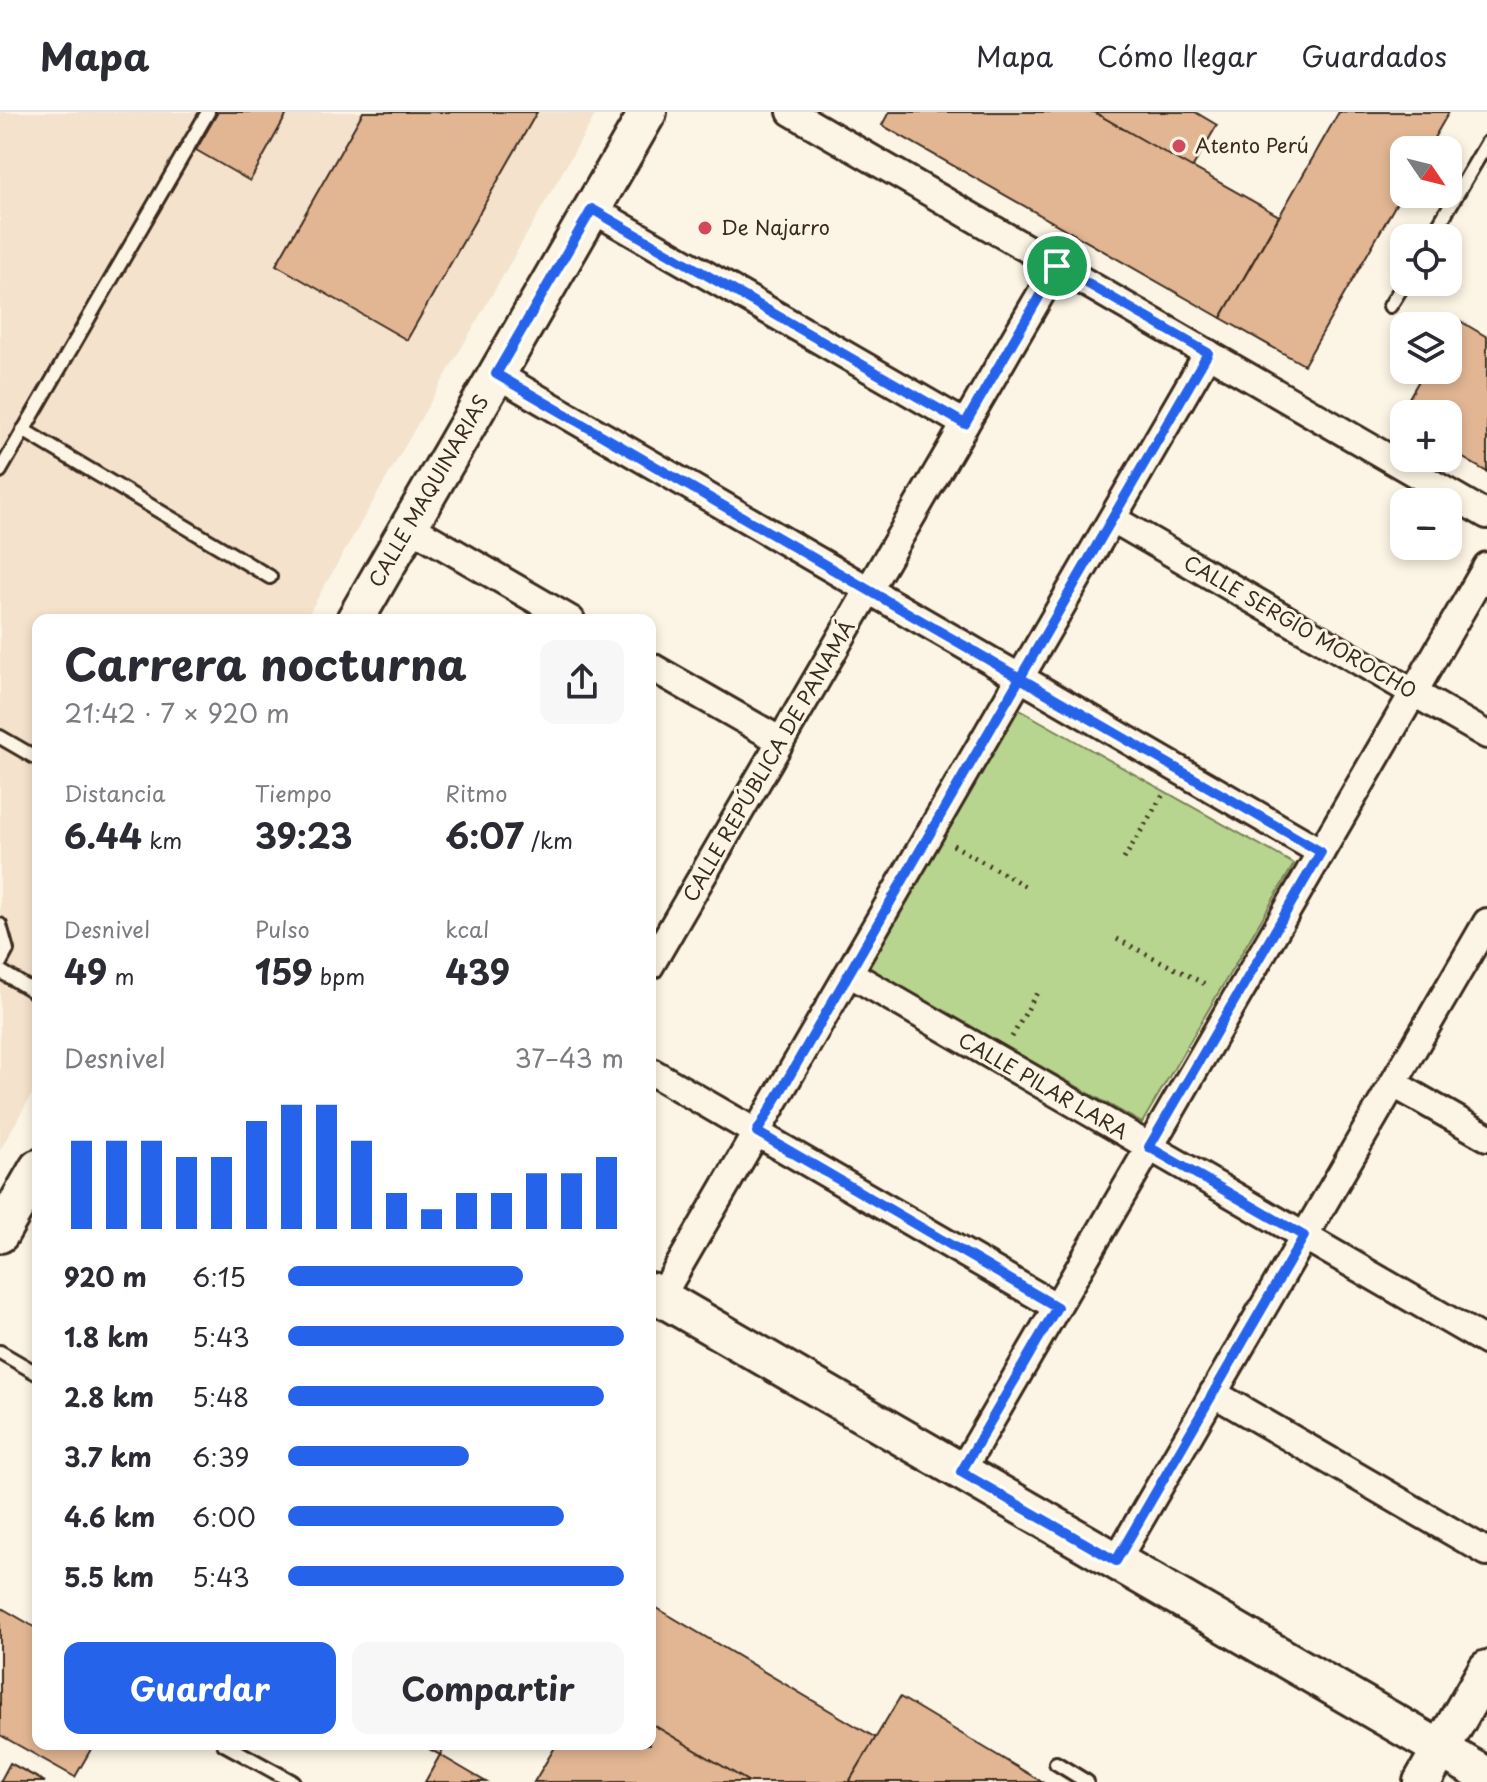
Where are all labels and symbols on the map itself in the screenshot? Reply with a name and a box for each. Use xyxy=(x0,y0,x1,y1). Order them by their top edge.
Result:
place label: Atento Perú xyxy=(1195,130,1309,160)
north arrow xyxy=(1390,136,1462,208)
marker: Atento Perú xyxy=(1170,137,1188,155)
place label: De Najarro xyxy=(721,212,830,242)
marker: De Najarro xyxy=(696,219,714,237)
pin xyxy=(1023,232,1091,300)
street label: CALLE MAQUINARIAS xyxy=(361,388,496,593)
street label: CALLE SERGIO MOROCHO xyxy=(1178,547,1423,705)
street label: CALLE REPÚBLICA DE PANAMÁ xyxy=(675,614,861,907)
street label: CALLE PILAR LARA xyxy=(953,1024,1134,1146)

